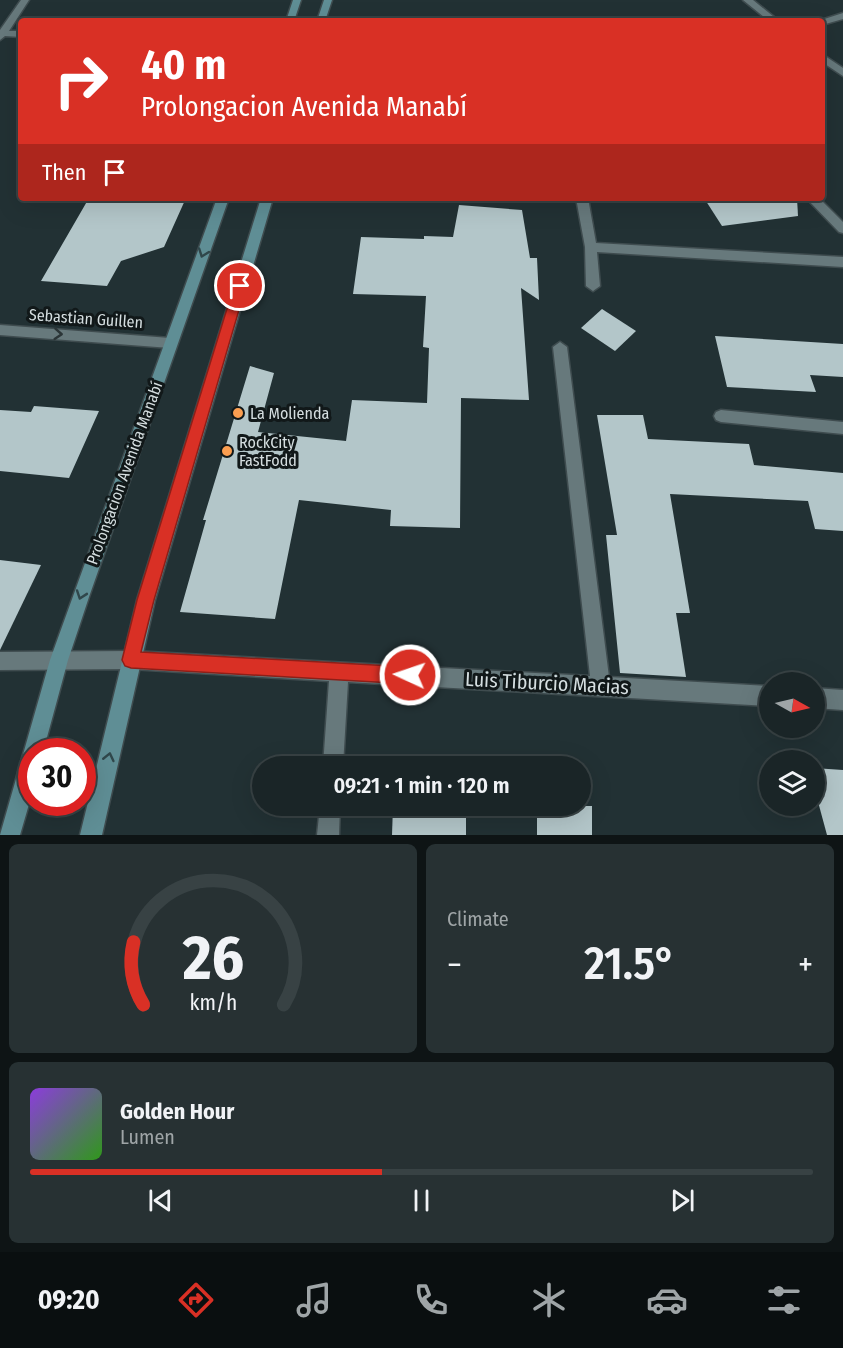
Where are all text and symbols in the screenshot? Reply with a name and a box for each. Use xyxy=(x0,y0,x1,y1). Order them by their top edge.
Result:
text: 40 m xyxy=(141,40,226,90)
icon: right xyxy=(42,42,120,120)
text: Prolongacion Avenida Manabí xyxy=(141,91,467,123)
icon: arrive xyxy=(98,156,131,189)
text: Then xyxy=(42,159,86,186)
one-way arrow xyxy=(198,247,210,258)
pin xyxy=(214,260,265,311)
icon: arrive xyxy=(223,269,256,302)
street label: Sebastian Guillen xyxy=(28,305,144,332)
one-way arrow xyxy=(54,328,63,341)
street label: Prolongacion Avenida Manabí xyxy=(83,379,166,567)
place label: La Molienda xyxy=(250,404,330,423)
marker: La Molienda xyxy=(231,406,245,420)
place label: RockCity FastFodd xyxy=(239,433,297,470)
marker: RockCity FastFodd xyxy=(220,444,234,458)
one-way arrow xyxy=(75,589,88,600)
position arrow xyxy=(378,643,442,707)
street label: Luis Tiburcio Macias xyxy=(465,667,629,699)
north arrow xyxy=(759,672,825,738)
map controls xyxy=(759,672,825,816)
speed limit sign: 30 xyxy=(18,738,96,816)
button: layers xyxy=(759,750,825,816)
one-way arrow xyxy=(101,753,114,763)
text: 09:21 · 1 min · 120 m xyxy=(333,772,510,799)
text: Climate xyxy=(447,907,509,931)
text: 26 xyxy=(181,921,244,996)
text: 21.5° xyxy=(584,937,676,991)
text: − xyxy=(447,945,462,985)
text: + xyxy=(798,945,813,985)
text: km/h xyxy=(189,991,237,1017)
text: Golden Hour xyxy=(120,1098,234,1125)
text: Lumen xyxy=(120,1125,175,1149)
icon: previous xyxy=(144,1184,177,1217)
icon: pause xyxy=(405,1184,438,1217)
icon: next xyxy=(666,1184,699,1217)
icon: directions xyxy=(175,1279,217,1321)
icon: music xyxy=(293,1279,335,1321)
icon: phone xyxy=(410,1279,452,1321)
icon: climate xyxy=(528,1279,570,1321)
icon: car xyxy=(646,1279,688,1321)
icon: filters xyxy=(763,1279,805,1321)
text: 09:20 xyxy=(38,1284,100,1316)

